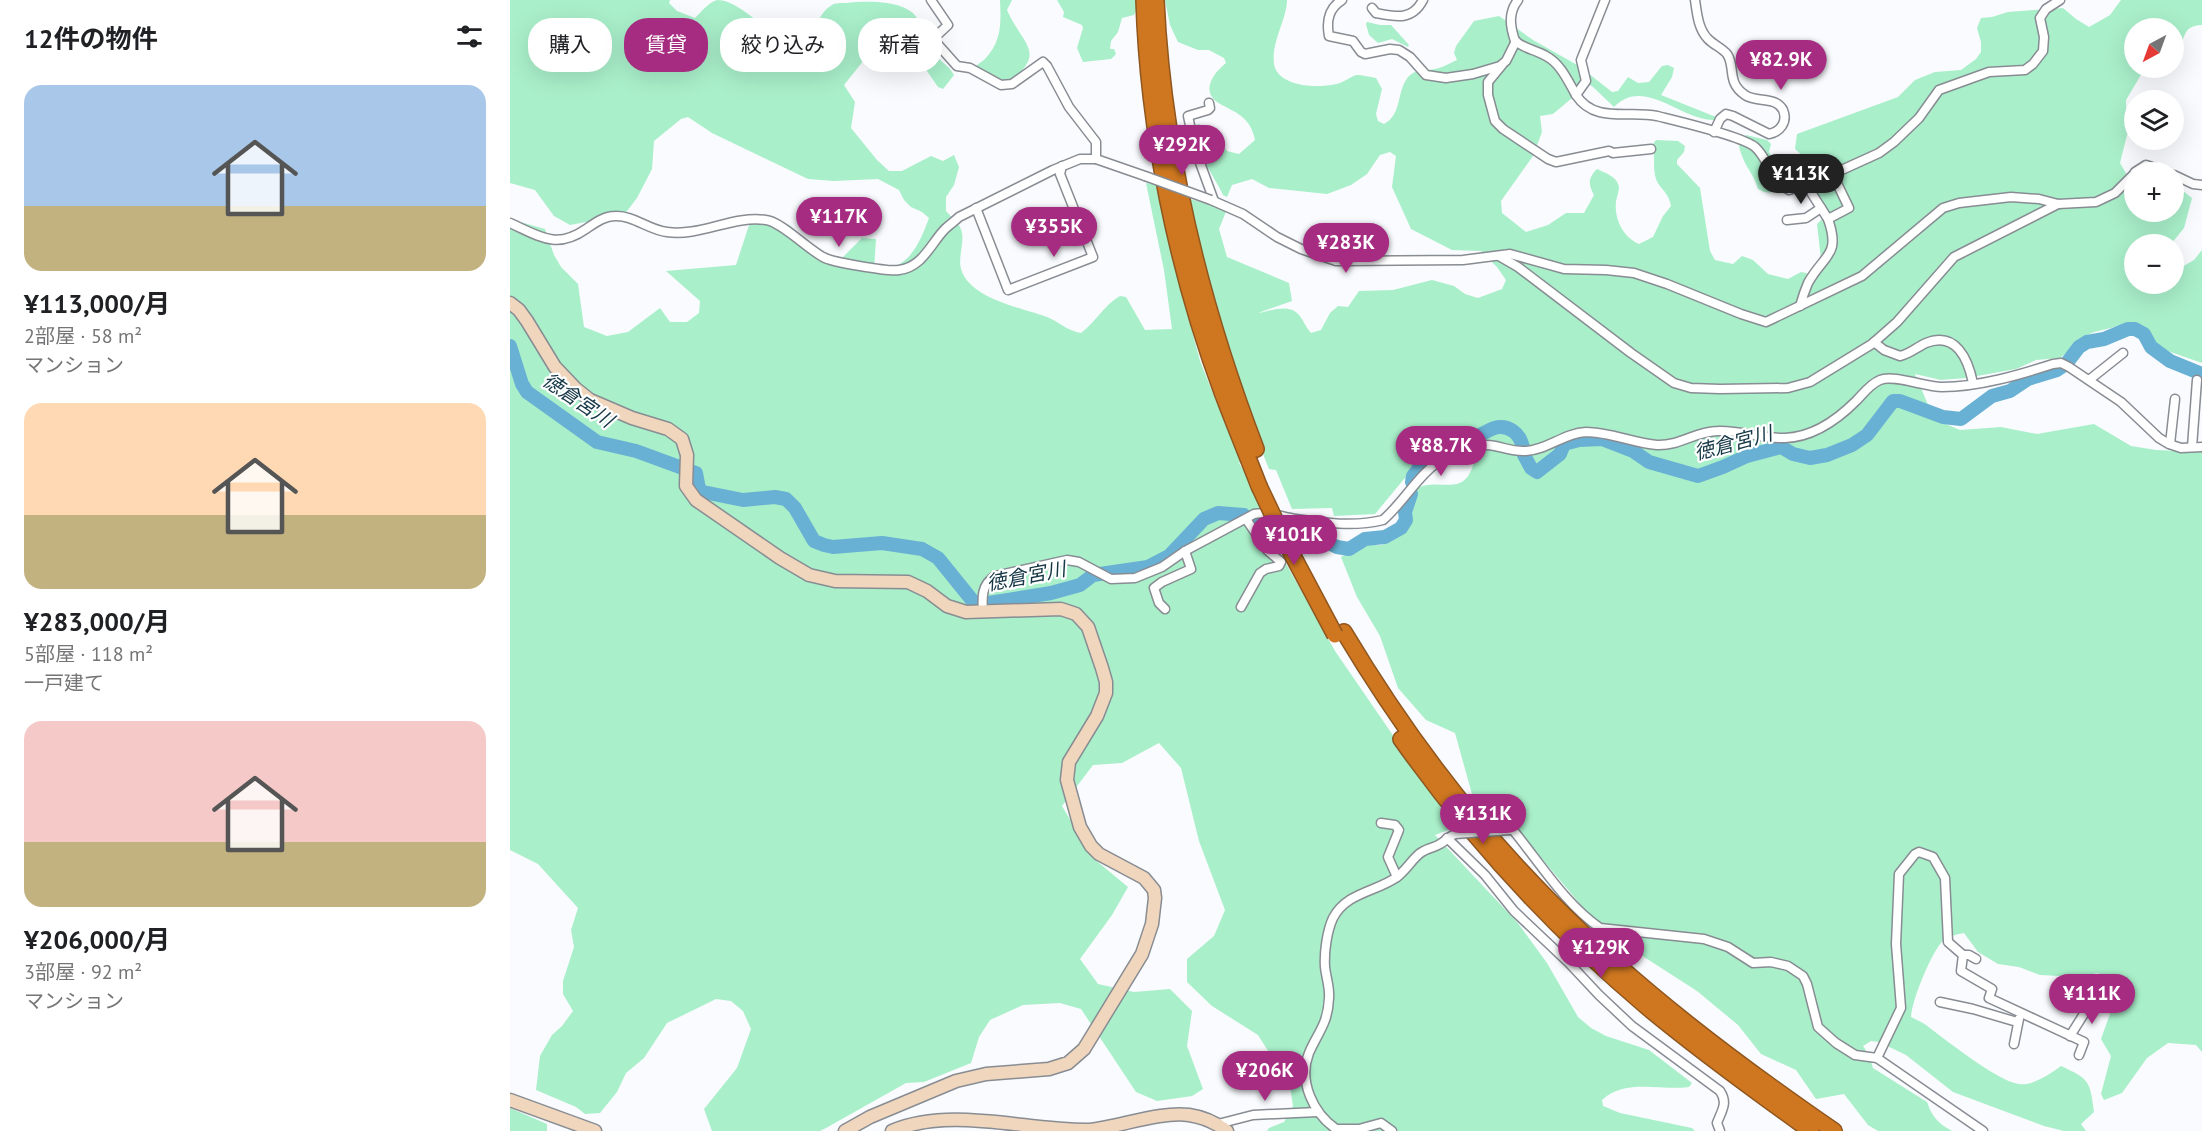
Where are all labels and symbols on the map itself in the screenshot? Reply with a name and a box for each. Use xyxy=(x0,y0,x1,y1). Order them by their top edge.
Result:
north arrow xyxy=(2124,18,2184,78)
pin: ¥82.9K xyxy=(1732,40,1830,91)
pin: ¥292K xyxy=(1140,125,1224,176)
pin: ¥113K xyxy=(1759,154,1843,205)
pin: ¥117K xyxy=(797,197,881,248)
pin: ¥355K xyxy=(1012,207,1096,258)
pin: ¥283K xyxy=(1304,223,1388,274)
water label: 徳倉宮川 xyxy=(538,367,620,434)
water label: 徳倉宮川 xyxy=(1691,420,1777,466)
pin: ¥88.7K xyxy=(1392,426,1490,477)
pin: ¥101K xyxy=(1252,515,1336,566)
water label: 徳倉宮川 xyxy=(984,555,1070,596)
pin: ¥131K xyxy=(1441,794,1525,845)
pin: ¥129K xyxy=(1559,928,1643,979)
pin: ¥111K xyxy=(2050,974,2134,1025)
pin: ¥206K xyxy=(1223,1051,1307,1102)

